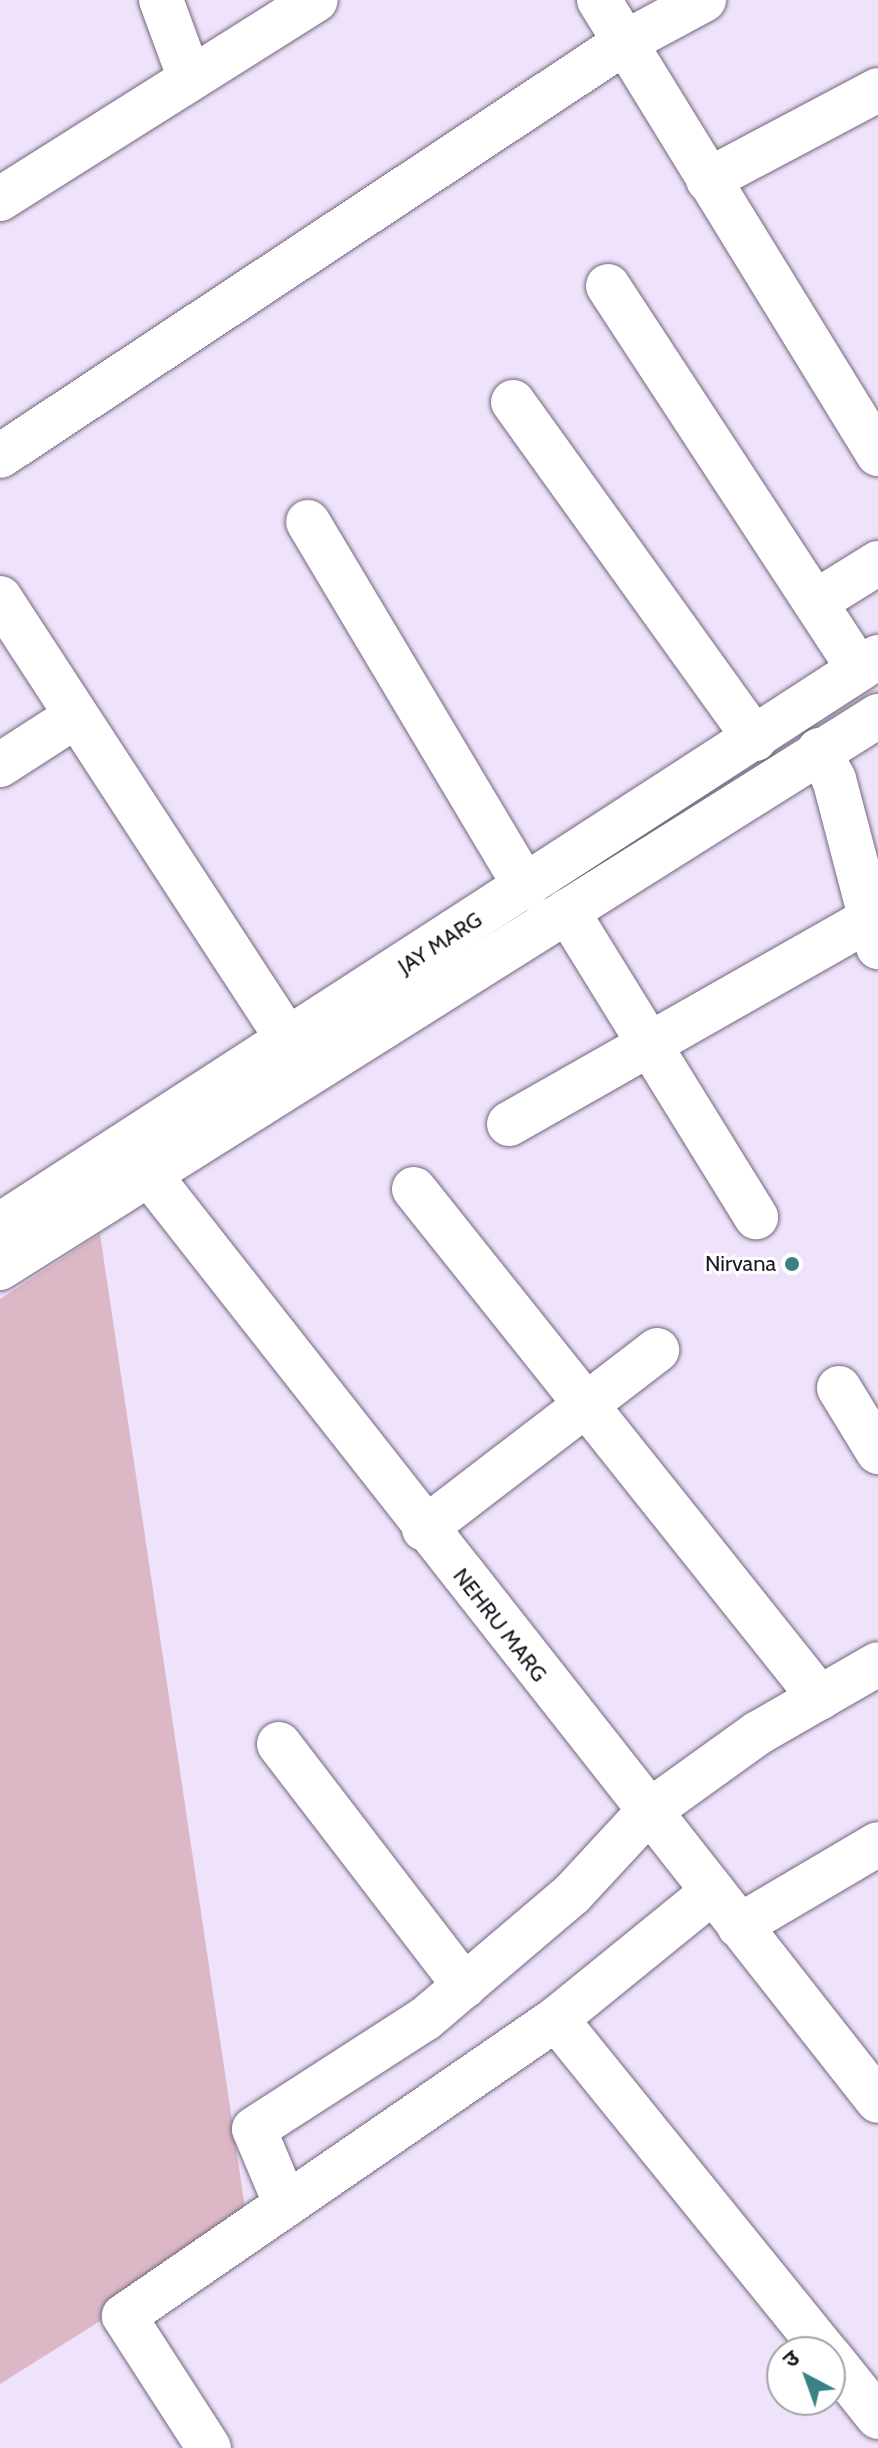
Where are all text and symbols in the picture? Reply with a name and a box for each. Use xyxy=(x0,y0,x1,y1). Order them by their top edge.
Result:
street label: JAY MARG xyxy=(393,906,487,980)
place label: Nirvana xyxy=(705,1251,776,1277)
marker: Nirvana xyxy=(783,1255,801,1273)
street label: NEHRU MARG xyxy=(447,1563,553,1687)
north arrow xyxy=(766,2336,846,2416)
text: उ xyxy=(778,2345,805,2373)

